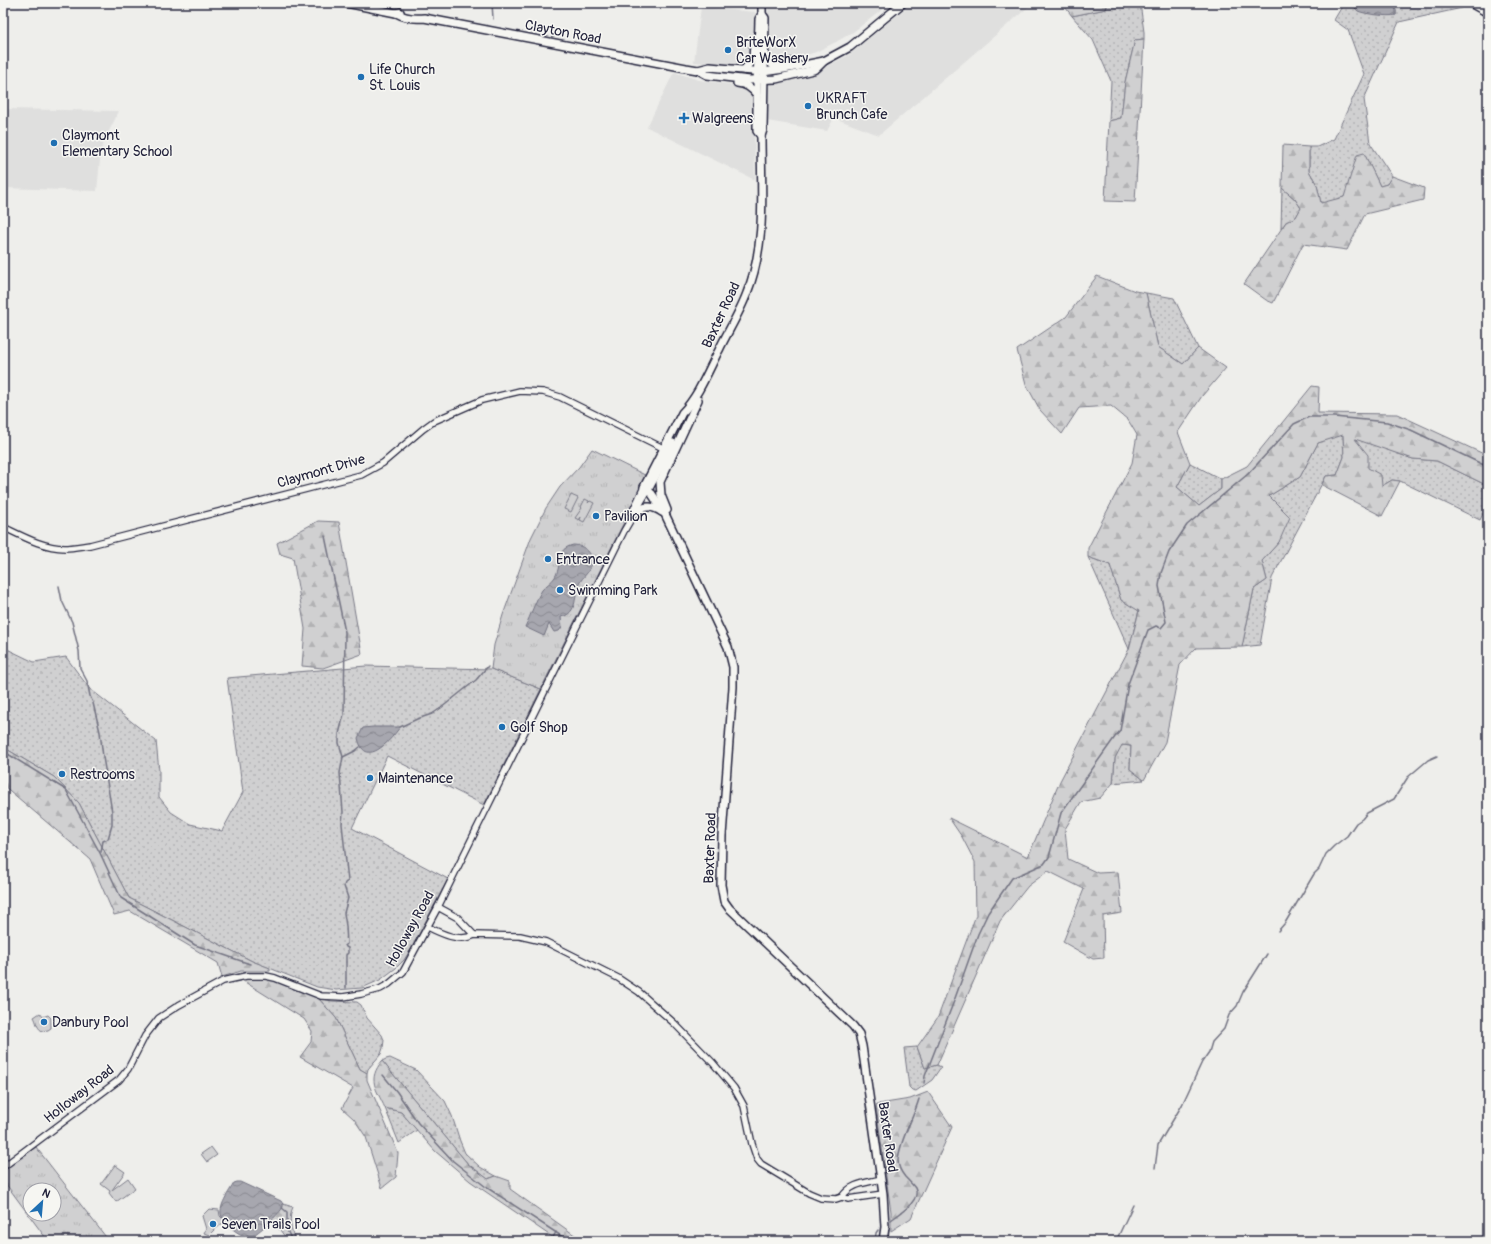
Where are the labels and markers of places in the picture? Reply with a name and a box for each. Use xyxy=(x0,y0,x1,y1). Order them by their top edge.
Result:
place label: BriteWorX Car Washery xyxy=(736,34,808,67)
marker: BriteWorX Car Washery xyxy=(723,45,733,55)
place label: Life Church St. Louis xyxy=(369,61,435,94)
marker: Life Church St. Louis xyxy=(356,72,366,82)
place label: UKRAFT Brunch Cafe xyxy=(816,90,888,123)
marker: UKRAFT Brunch Cafe xyxy=(803,101,813,111)
place label: Walgreens xyxy=(692,110,754,127)
marker: Walgreens xyxy=(679,113,689,123)
place label: Claymont Elementary School xyxy=(62,127,173,160)
marker: Claymont Elementary School xyxy=(49,138,59,148)
place label: Pavilion xyxy=(604,508,648,525)
marker: Pavilion xyxy=(591,511,601,521)
place label: Entrance xyxy=(556,551,610,568)
marker: Entrance xyxy=(543,554,553,564)
place label: Swimming Park xyxy=(568,582,658,599)
marker: Swimming Park xyxy=(555,585,565,595)
place label: Golf Shop xyxy=(510,719,568,736)
marker: Golf Shop xyxy=(497,722,507,732)
place label: Restrooms xyxy=(70,766,135,783)
marker: Restrooms xyxy=(57,769,67,779)
place label: Maintenance xyxy=(378,770,453,787)
marker: Maintenance xyxy=(365,773,375,783)
place label: Danbury Pool xyxy=(52,1014,129,1031)
marker: Danbury Pool xyxy=(39,1017,49,1027)
place label: Seven Trails Pool xyxy=(221,1216,320,1233)
marker: Seven Trails Pool xyxy=(208,1219,218,1229)

